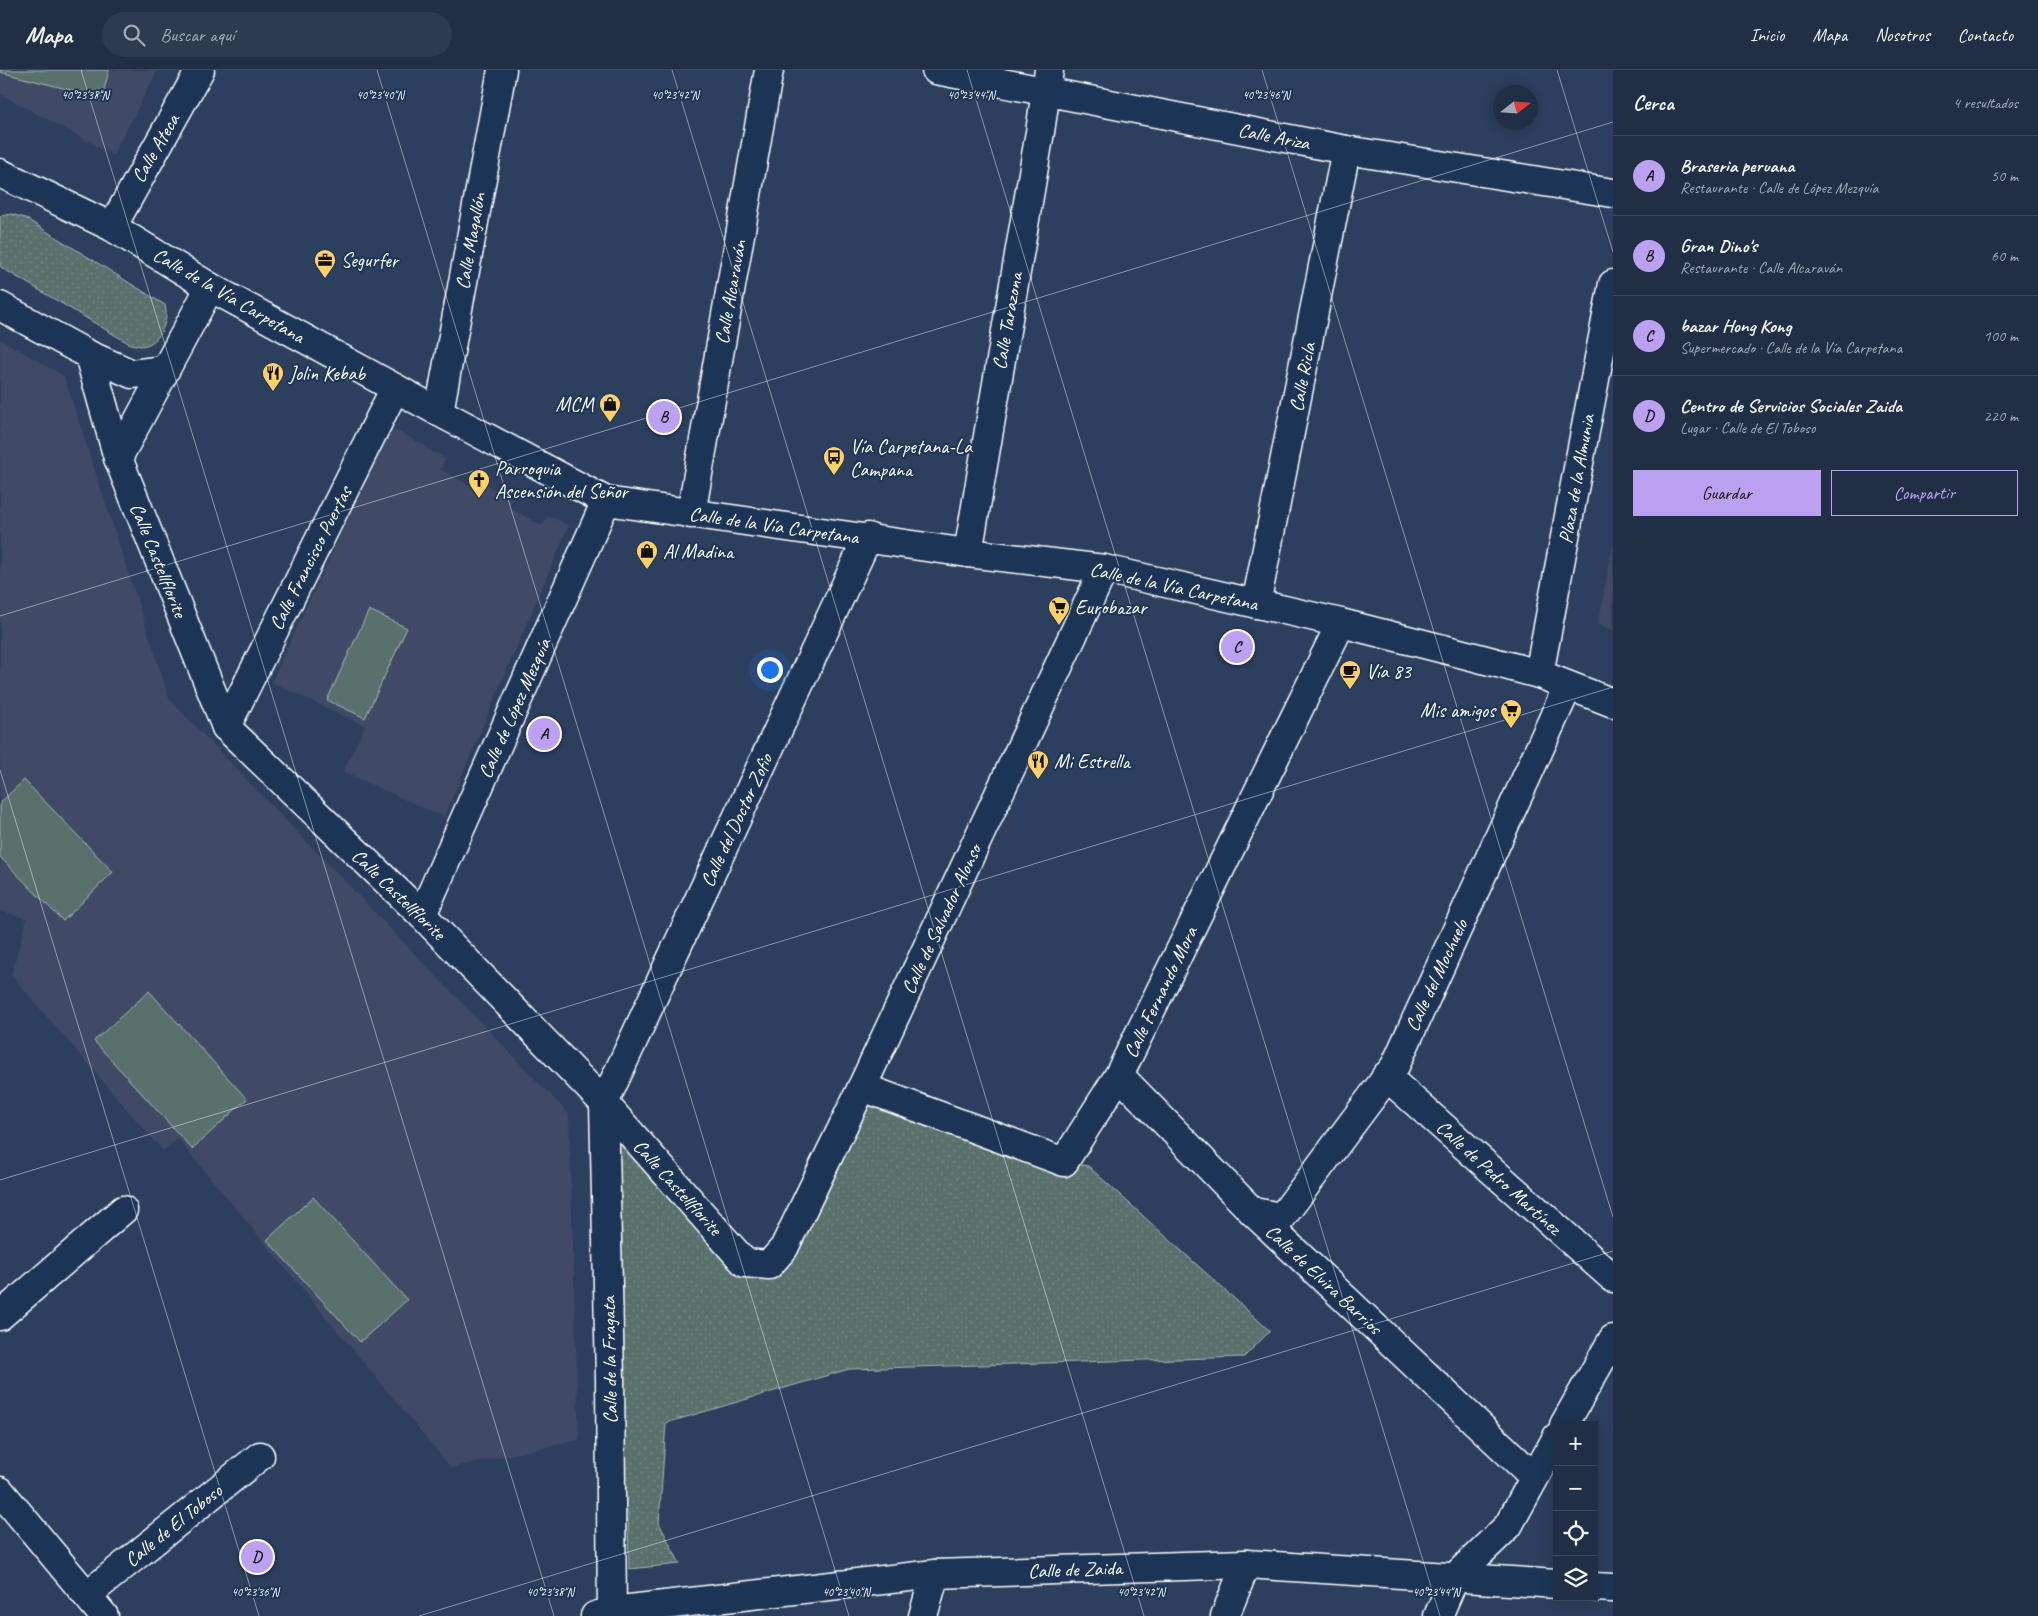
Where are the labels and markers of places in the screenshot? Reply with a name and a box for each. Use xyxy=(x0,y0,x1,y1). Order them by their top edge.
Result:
office icon: Segurfer xyxy=(313,248,337,279)
place label: Segurfer xyxy=(341,248,400,273)
restaurant icon: Jolin Kebab xyxy=(261,361,285,392)
place label: Jolin Kebab xyxy=(288,361,366,386)
place label: MCM xyxy=(556,392,596,417)
shop icon: MCM xyxy=(598,392,622,423)
pin: B xyxy=(648,398,680,436)
place label: Vía Carpetana-La Campana xyxy=(850,434,973,482)
bus stop icon: Vía Carpetana-La Campana xyxy=(822,445,846,476)
place label: Parroquia Ascensión del Señor xyxy=(495,456,629,504)
church icon: Parroquia Ascensión del Señor xyxy=(467,468,491,499)
shop icon: Al Madina xyxy=(635,539,659,570)
place label: Al Madina xyxy=(663,539,735,564)
supermarket icon: Eurobazar xyxy=(1047,595,1071,626)
place label: Eurobazar xyxy=(1075,595,1148,620)
pin: C xyxy=(1221,628,1253,666)
cafe icon: Vía 83 xyxy=(1338,659,1362,690)
place label: Vía 83 xyxy=(1366,659,1413,684)
place label: Mis amigos xyxy=(1420,698,1497,723)
supermarket icon: Mis amigos xyxy=(1499,698,1523,729)
pin: A xyxy=(528,715,560,753)
restaurant icon: Mi Estrella xyxy=(1026,749,1050,780)
place label: Mi Estrella xyxy=(1054,749,1132,774)
pin: D xyxy=(241,1538,273,1576)

